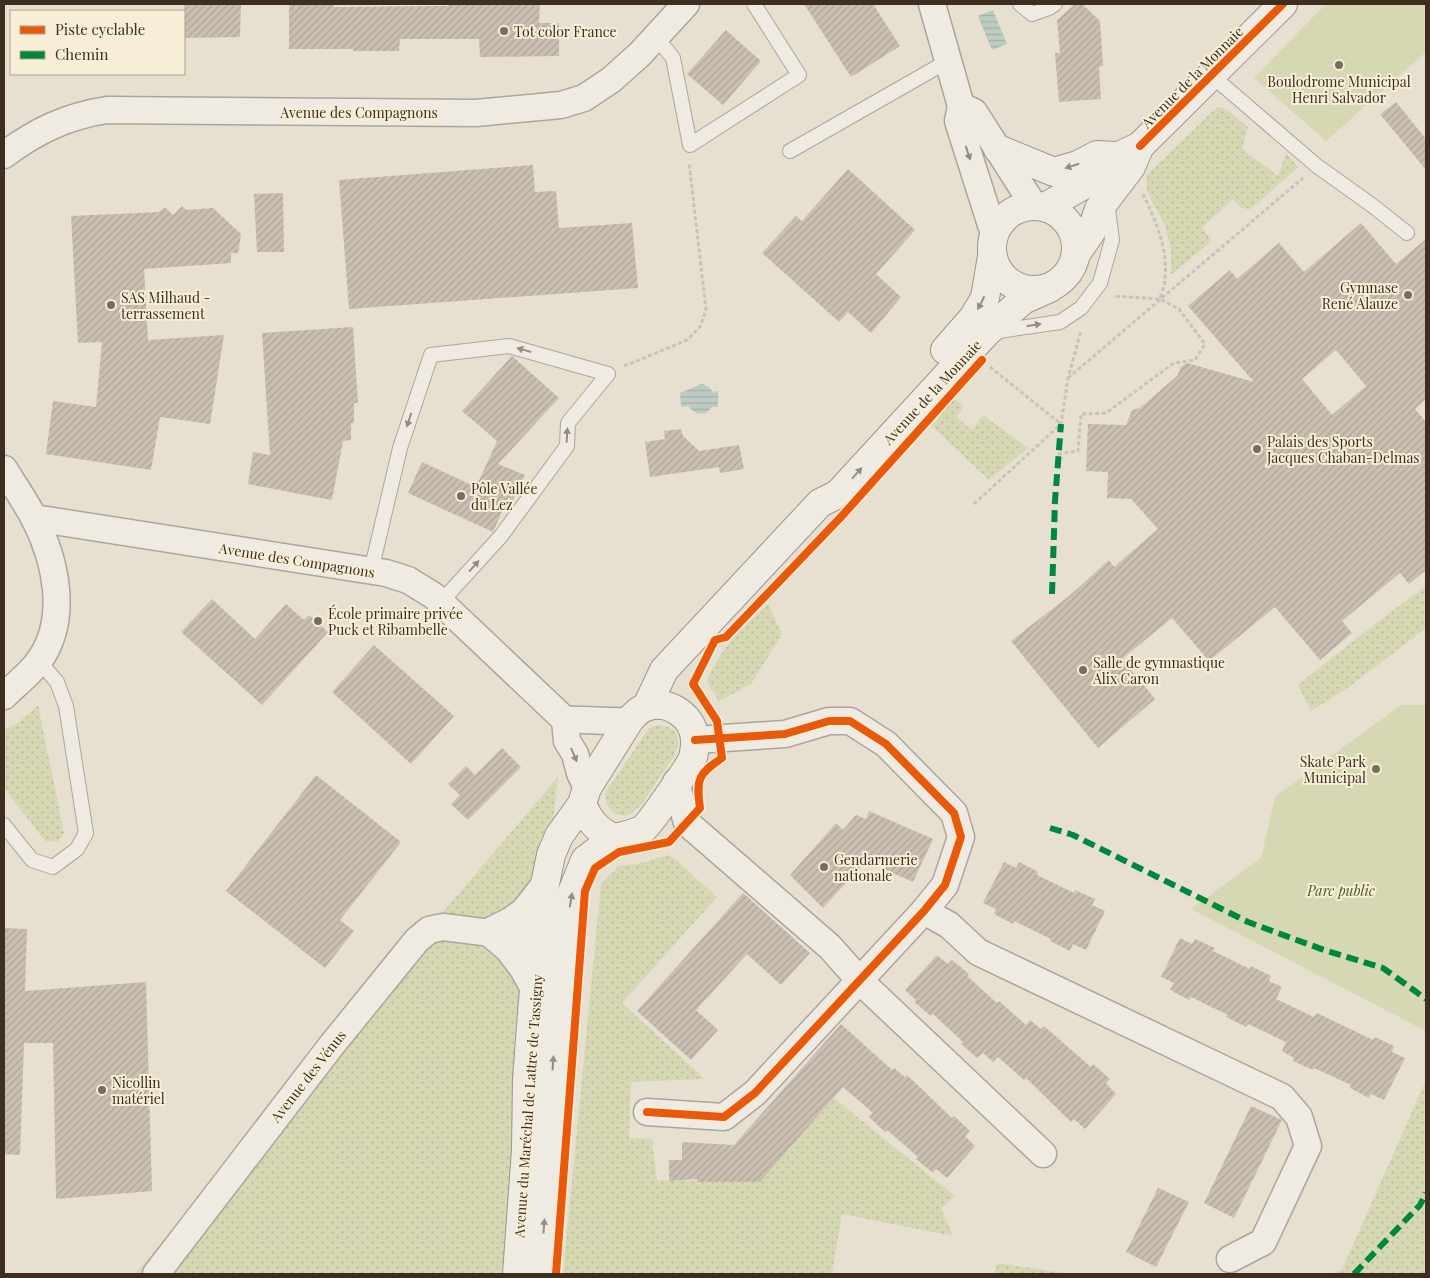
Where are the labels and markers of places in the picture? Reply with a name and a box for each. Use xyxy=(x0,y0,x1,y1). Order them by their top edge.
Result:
place label: Tot color France xyxy=(514,22,617,41)
marker: Tot color France xyxy=(498,25,510,37)
marker: Boulodrome Municipal Henri Salvador xyxy=(1333,59,1345,71)
place label: Boulodrome Municipal Henri Salvador xyxy=(1267,72,1411,107)
place label: Gymnase René Alauze xyxy=(1322,278,1398,313)
place label: SAS Milhaud - terrassement xyxy=(121,288,211,323)
marker: Gymnase René Alauze xyxy=(1402,289,1414,301)
marker: SAS Milhaud - terrassement xyxy=(105,299,117,311)
place label: Palais des Sports Jacques Chaban-Delmas xyxy=(1266,432,1420,467)
marker: Palais des Sports Jacques Chaban-Delmas xyxy=(1251,443,1263,455)
place label: Pôle Vallée du Lez xyxy=(471,479,538,514)
marker: Pôle Vallée du Lez xyxy=(455,490,467,502)
place label: École primaire privée Puck et Ribambelle xyxy=(328,604,463,639)
marker: École primaire privée Puck et Ribambelle xyxy=(312,615,324,627)
place label: Salle de gymnastique Alix Caron xyxy=(1092,653,1225,688)
marker: Salle de gymnastique Alix Caron xyxy=(1077,664,1089,676)
place label: Skate Park Municipal xyxy=(1300,752,1366,787)
marker: Skate Park Municipal xyxy=(1370,763,1382,775)
place label: Gendarmerie nationale xyxy=(834,850,918,885)
marker: Gendarmerie nationale xyxy=(818,861,830,873)
place label: Nicollin matériel xyxy=(112,1073,165,1108)
marker: Nicollin matériel xyxy=(96,1084,108,1096)

